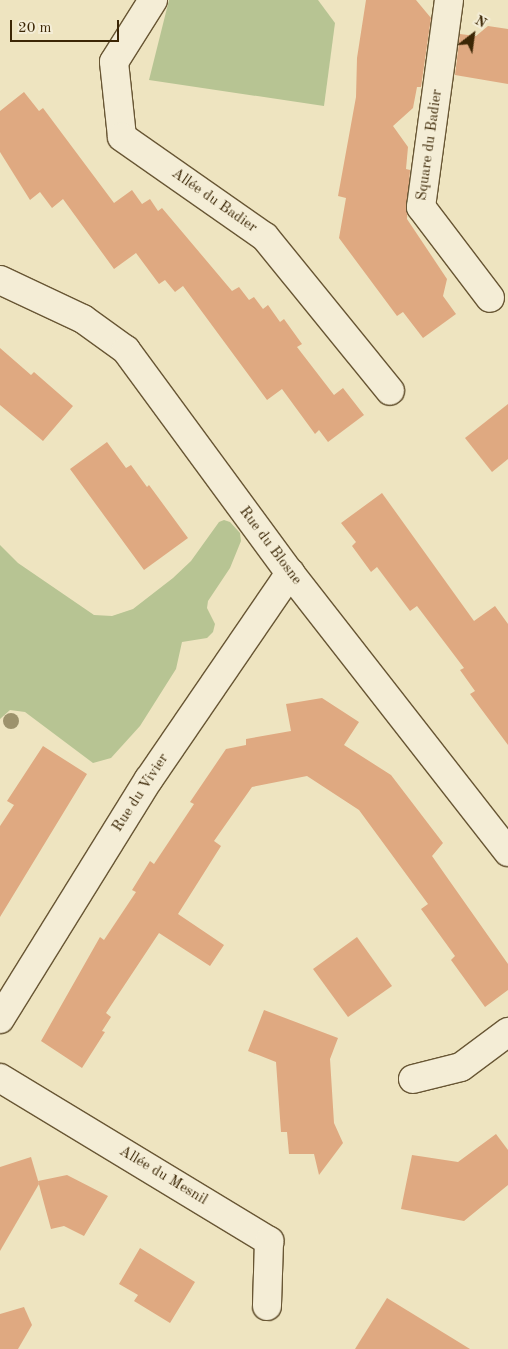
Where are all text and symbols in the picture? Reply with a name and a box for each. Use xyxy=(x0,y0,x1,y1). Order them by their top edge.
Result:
scale bar xyxy=(12,10,121,42)
north arrow xyxy=(448,10,498,60)
text: N xyxy=(472,13,489,31)
text: 20 m xyxy=(18,21,52,36)
street label: Square du Badier xyxy=(413,88,447,202)
street label: Allée du Badier xyxy=(168,165,260,237)
street label: Rue du Blosne xyxy=(235,503,305,589)
street label: Rue du Vivier xyxy=(109,750,173,836)
street label: Allée du Mesnil xyxy=(116,1143,210,1209)

